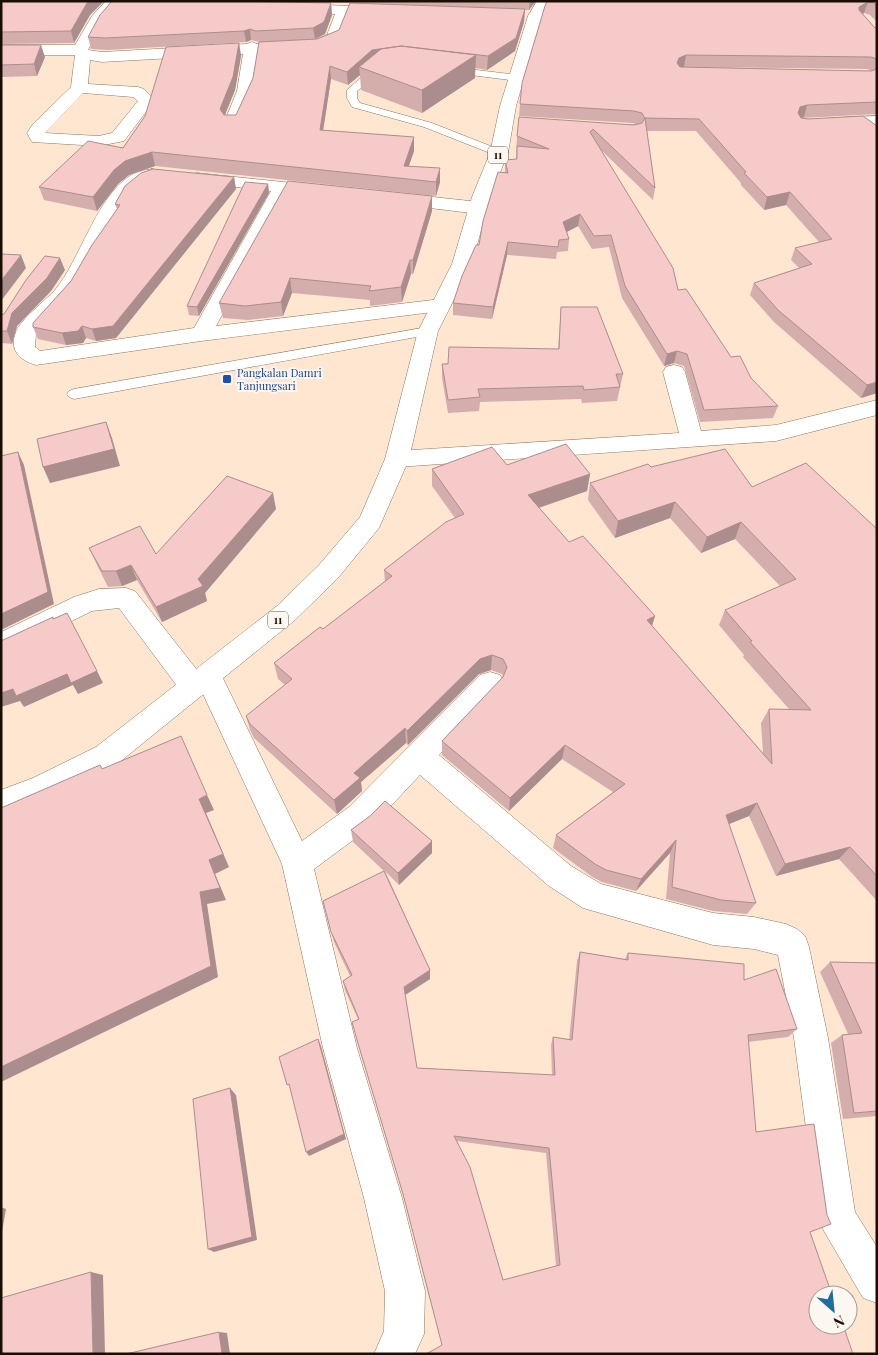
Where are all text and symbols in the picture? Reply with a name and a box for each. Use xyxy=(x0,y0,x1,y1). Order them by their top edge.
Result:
road number: 11 xyxy=(488,146,508,164)
place label: Pangkalan Damri Tanjungsari xyxy=(237,365,322,393)
marker: Pangkalan Damri Tanjungsari xyxy=(221,373,233,385)
road number: 11 xyxy=(268,612,288,628)
north arrow xyxy=(808,1285,858,1335)
text: N xyxy=(830,1311,848,1333)

